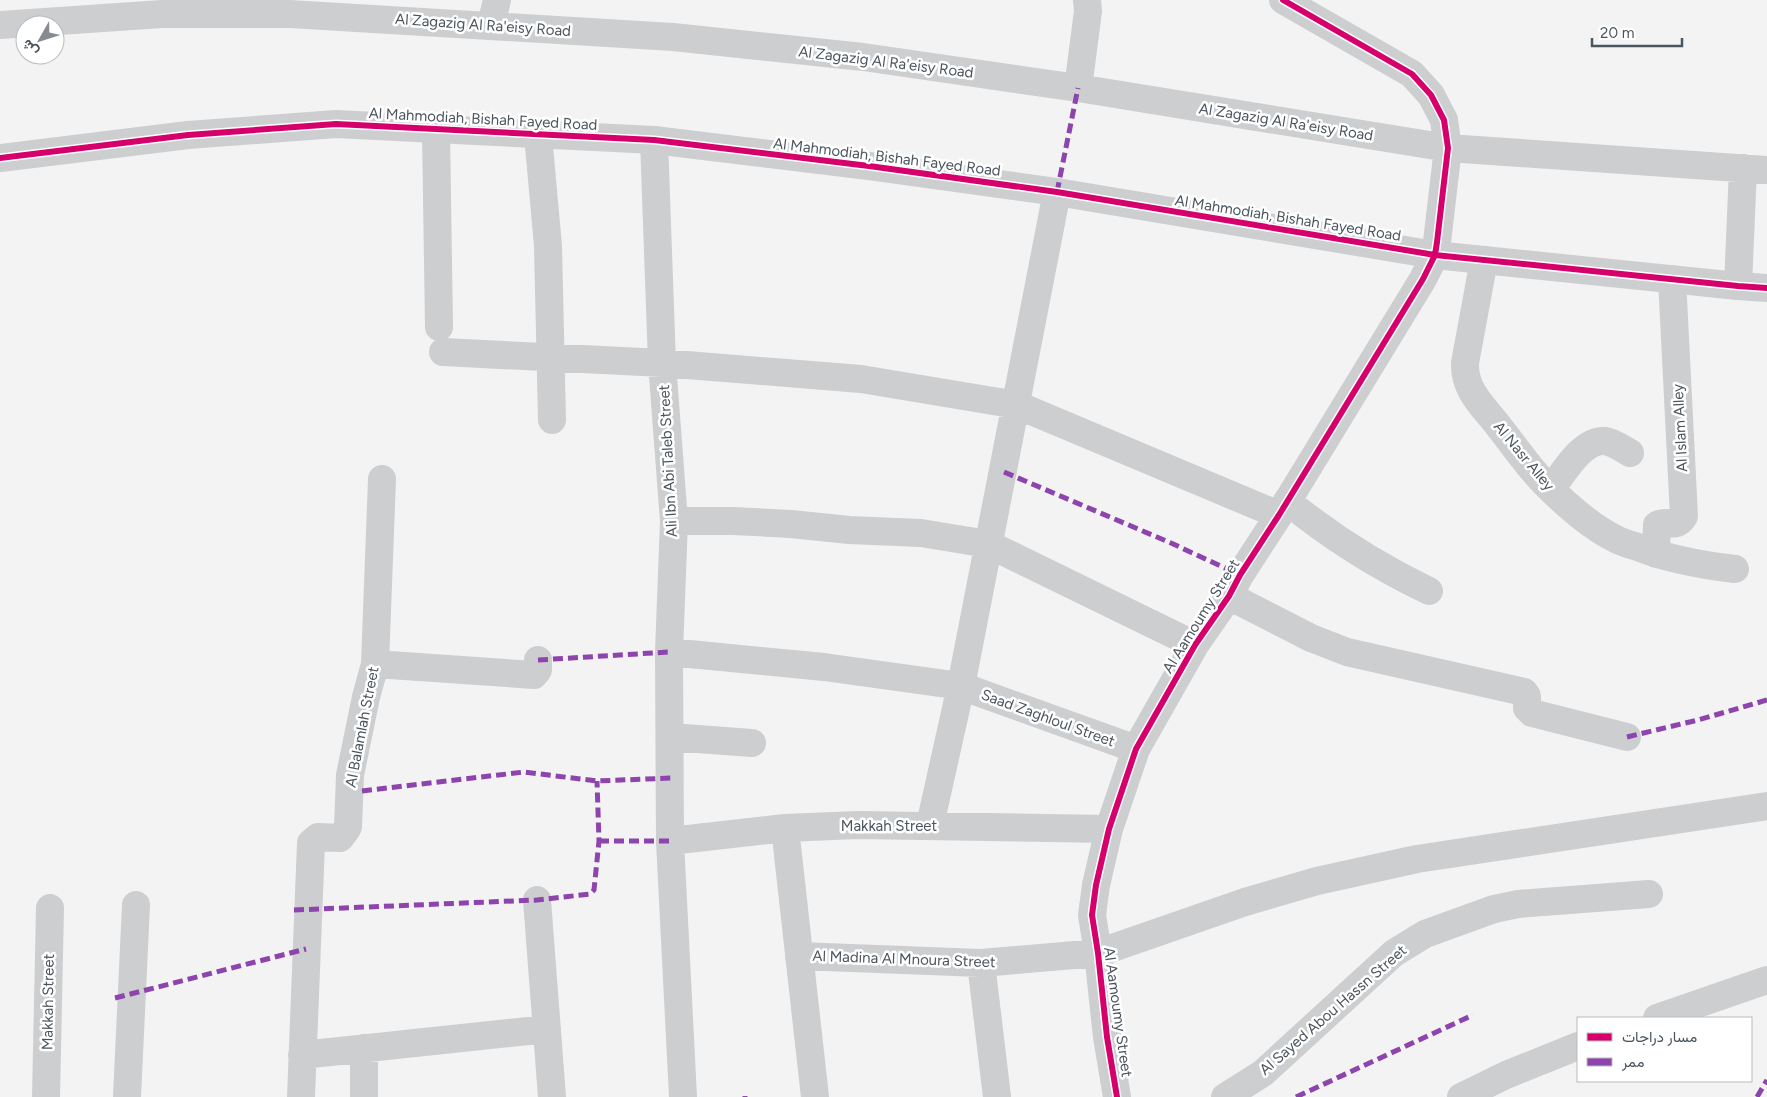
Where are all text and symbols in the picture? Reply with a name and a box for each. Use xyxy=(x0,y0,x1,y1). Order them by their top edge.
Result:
street label: Al Zagazig Al Ra'eisy Road xyxy=(394,10,572,40)
north arrow xyxy=(15,15,65,65)
scale bar xyxy=(1592,15,1682,47)
text: 20 m xyxy=(1600,24,1634,42)
text: ش xyxy=(18,36,42,60)
street label: Al Zagazig Al Ra'eisy Road xyxy=(797,42,975,82)
street label: Al Zagazig Al Ra'eisy Road xyxy=(1198,99,1374,145)
street label: Al Mahmodiah, Bishah Fayed Road xyxy=(368,104,598,134)
street label: Al Mahmodiah, Bishah Fayed Road xyxy=(772,134,1002,180)
street label: Al Mahmodiah, Bishah Fayed Road xyxy=(1174,191,1402,245)
street label: Al Islam Alley xyxy=(1669,383,1691,473)
street label: Ali Ibn Abi Taleb Street xyxy=(655,384,681,538)
street label: Al Nasr Alley xyxy=(1490,418,1558,494)
street label: Al Aamoumy Street xyxy=(1159,555,1244,676)
street label: Al Balamlah Street xyxy=(341,665,383,789)
street label: Saad Zaghloul Street xyxy=(979,685,1118,751)
street label: Makkah Street xyxy=(841,817,938,835)
street label: Al Sayed Abou Hassn Street xyxy=(1256,941,1410,1079)
street label: Al Aamoumy Street xyxy=(1100,946,1136,1078)
street label: Al Madina Al Mnoura Street xyxy=(812,947,996,971)
street label: Makkah Street xyxy=(38,953,58,1050)
legend xyxy=(1577,1017,1752,1082)
text: مسار دراجات xyxy=(1622,1028,1697,1046)
text: ممر xyxy=(1621,1053,1644,1071)

